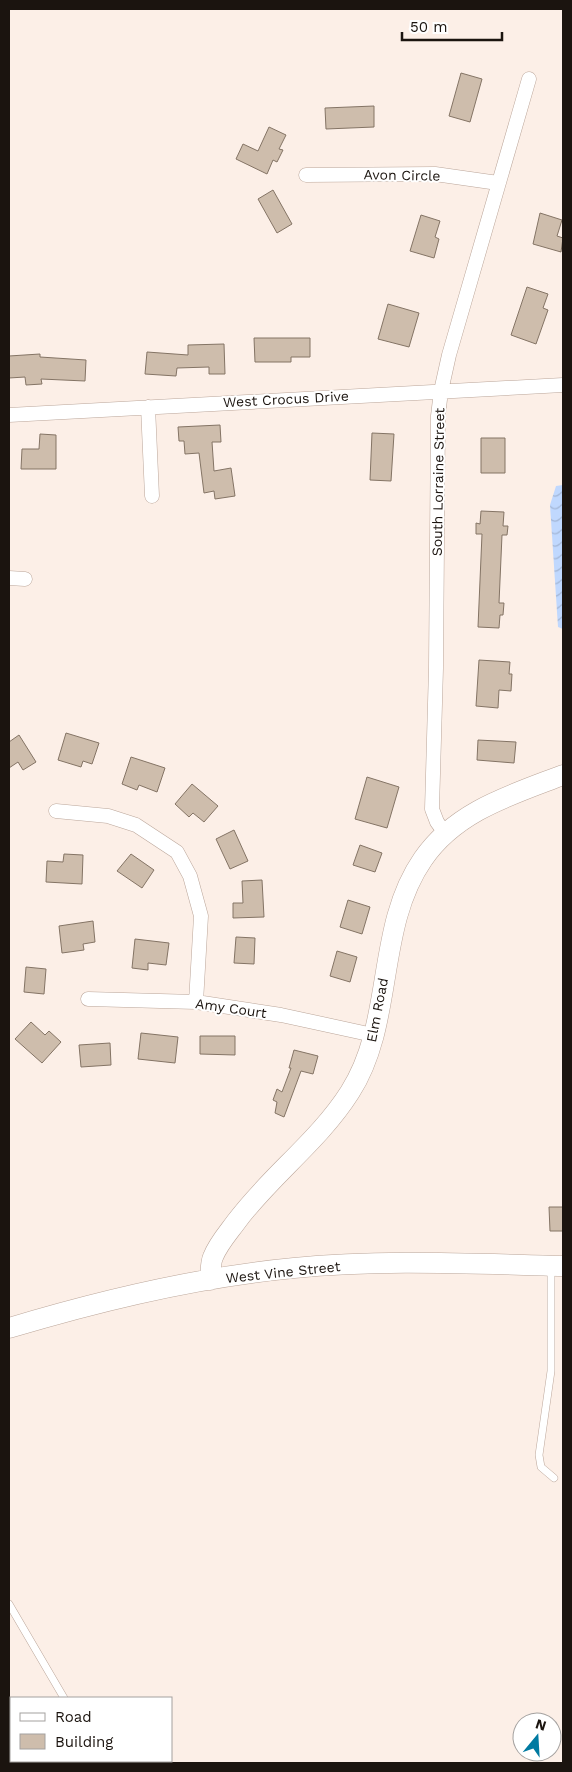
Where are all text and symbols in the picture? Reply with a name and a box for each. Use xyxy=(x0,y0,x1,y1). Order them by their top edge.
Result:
scale bar xyxy=(402,10,502,42)
text: 50 m xyxy=(410,18,447,36)
street label: Avon Circle xyxy=(363,166,441,184)
street label: West Crocus Drive xyxy=(223,388,349,410)
street label: South Lorraine Street xyxy=(429,408,447,556)
street label: Elm Road xyxy=(363,976,391,1044)
street label: Amy Court xyxy=(194,995,268,1021)
street label: West Vine Street xyxy=(225,1258,341,1286)
legend xyxy=(10,1697,172,1762)
text: Road xyxy=(55,1708,92,1726)
north arrow xyxy=(512,1712,562,1762)
text: N xyxy=(534,1715,548,1734)
text: Building xyxy=(55,1733,113,1751)

